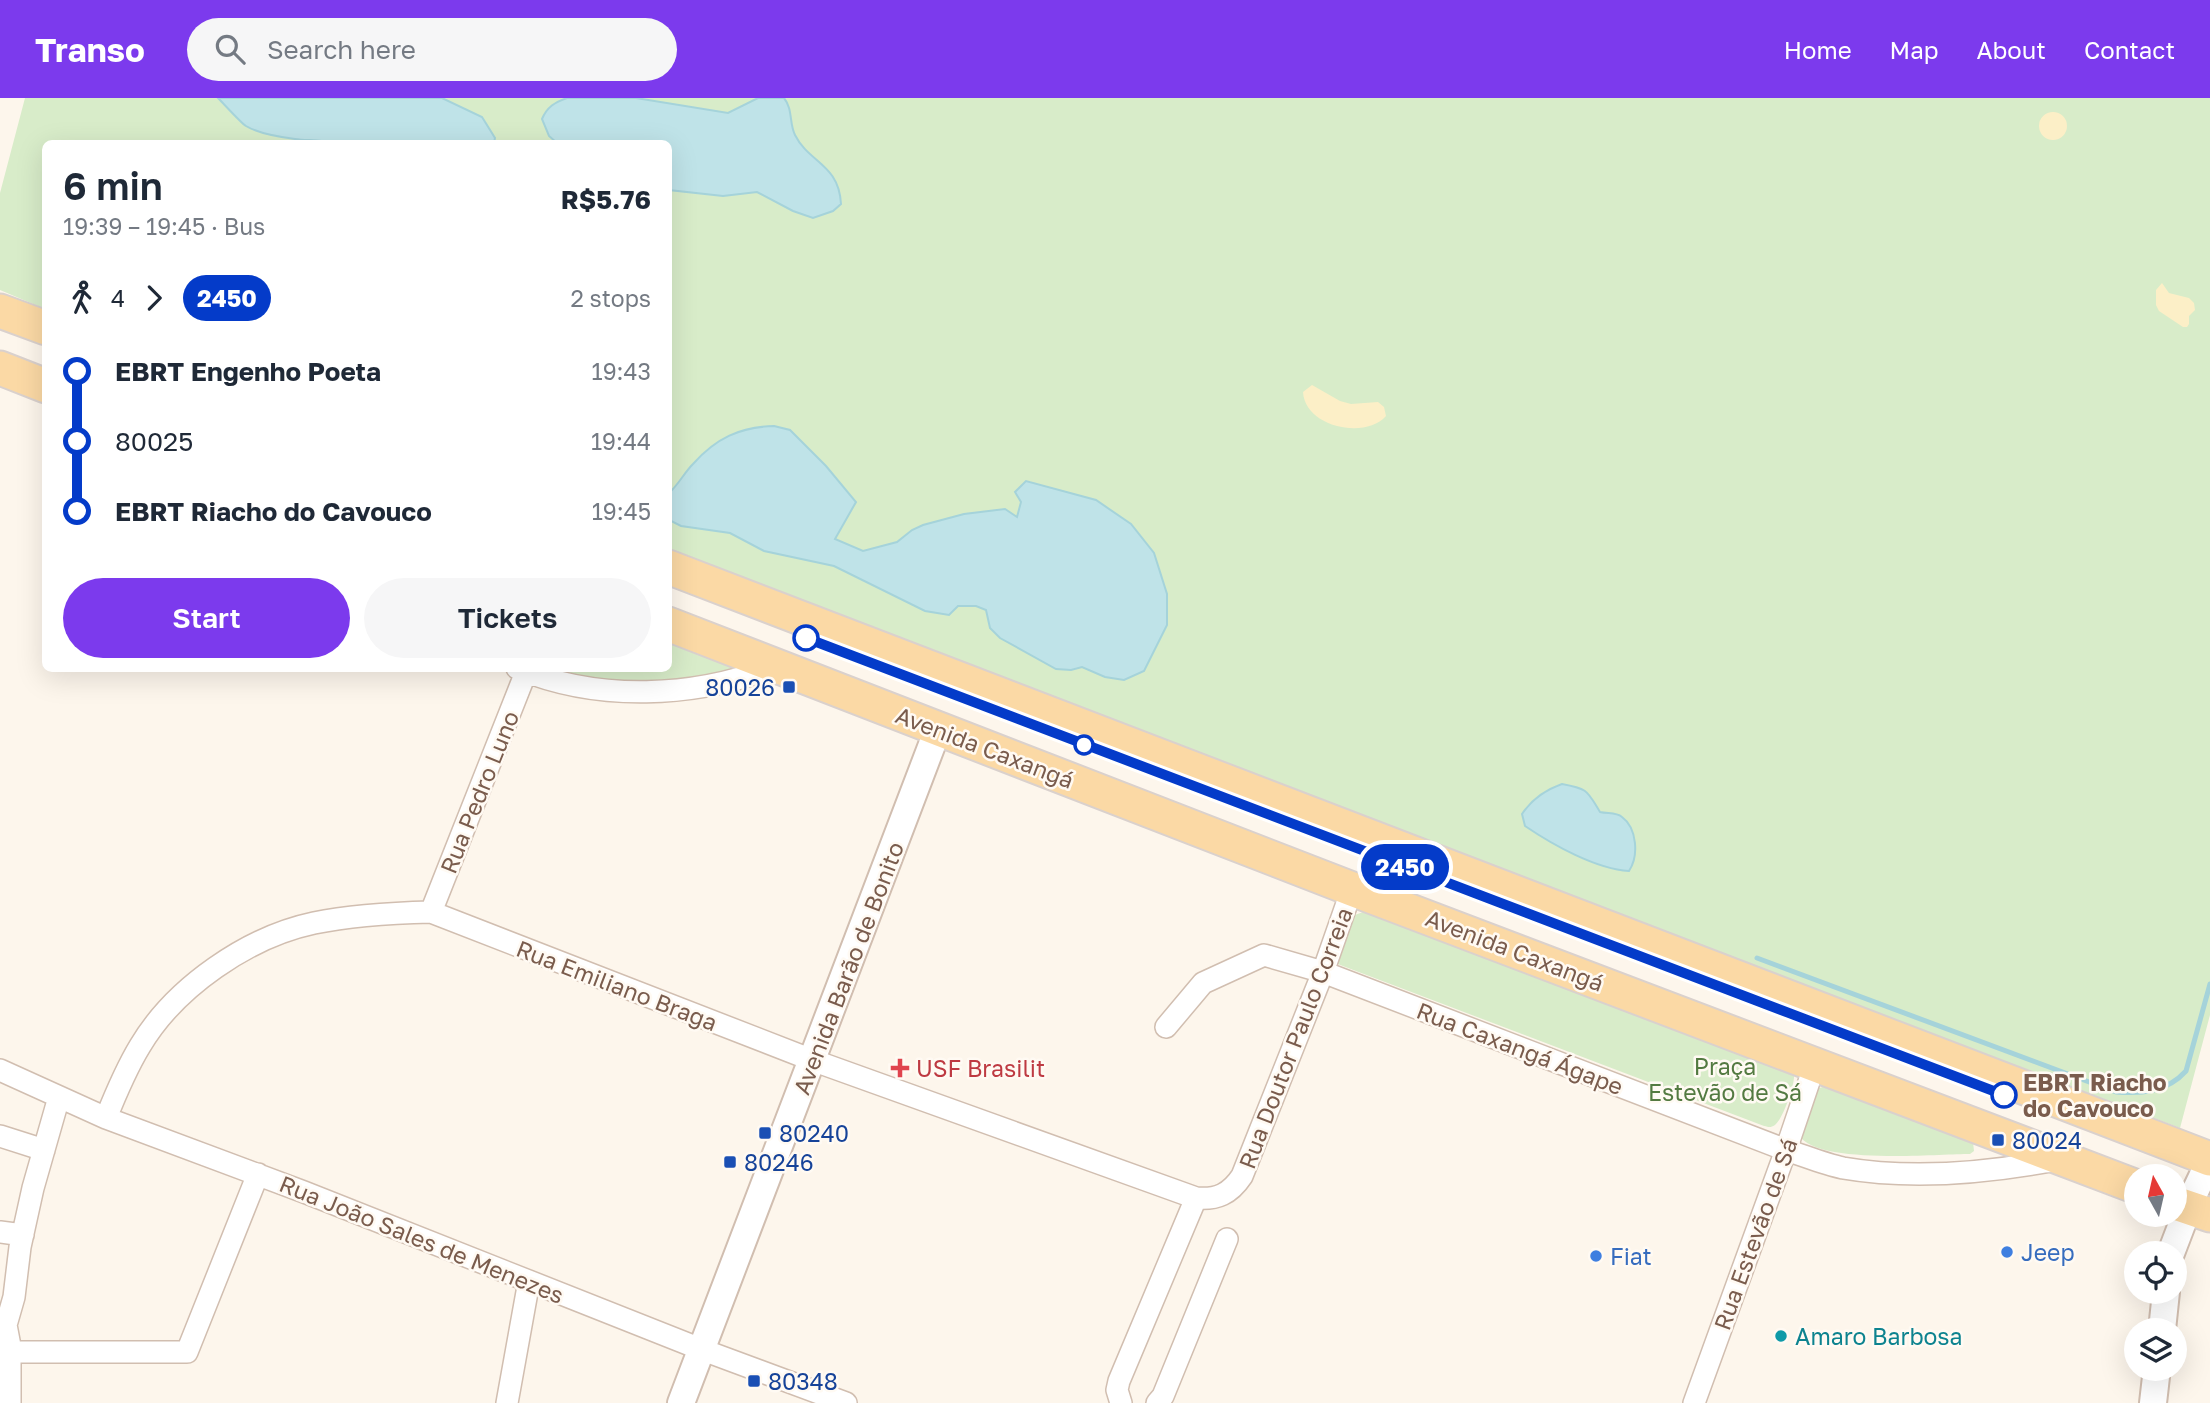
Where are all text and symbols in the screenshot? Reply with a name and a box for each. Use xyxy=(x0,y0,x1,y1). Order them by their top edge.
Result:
search box xyxy=(187,18,677,81)
text: Transo xyxy=(35,30,145,69)
icon: search xyxy=(211,30,249,68)
text: Search here xyxy=(267,34,416,65)
text: Home xyxy=(1784,35,1852,64)
text: Map xyxy=(1890,35,1939,64)
text: About xyxy=(1977,35,2046,64)
text: Contact xyxy=(2084,35,2175,64)
text: 6 min xyxy=(63,163,163,208)
text: R$5.76 xyxy=(561,184,651,215)
text: 19:39 – 19:45 · Bus xyxy=(63,212,265,240)
icon: walk xyxy=(63,279,101,317)
icon: forward xyxy=(135,279,173,317)
text: 2450 xyxy=(197,283,257,312)
text: 4 xyxy=(111,284,125,312)
text: 2 stops xyxy=(570,284,651,312)
text: EBRT Engenho Poeta xyxy=(115,356,381,387)
text: 19:43 xyxy=(592,357,651,385)
text: 80025 xyxy=(115,426,193,457)
text: 19:44 xyxy=(591,427,651,455)
text: EBRT Riacho do Cavouco xyxy=(115,496,432,527)
text: 19:45 xyxy=(592,497,651,525)
button: Start xyxy=(63,578,350,658)
button: Tickets xyxy=(364,578,651,658)
unlabelled marker xyxy=(793,625,819,651)
place label: 80026 xyxy=(705,673,775,701)
marker: 80026 xyxy=(781,679,797,695)
street label: Avenida Caxangá xyxy=(892,700,1078,794)
street label: Rua Pedro Luno xyxy=(434,707,524,877)
unlabelled marker xyxy=(1074,735,1094,755)
street label: Avenida Barão de Bonito xyxy=(787,838,909,1098)
line badge: 2450 xyxy=(1356,844,1454,890)
text: 2450 xyxy=(1375,852,1435,881)
street label: Rua Doutor Paulo Correia xyxy=(1232,903,1358,1173)
street label: Avenida Caxangá xyxy=(1422,903,1608,997)
street label: Rua Emiliano Braga xyxy=(513,934,721,1036)
street label: Rua Caxangá Ágape xyxy=(1413,996,1627,1100)
park label: Praça Estevão de Sá xyxy=(1648,1052,1802,1106)
place label: USF Brasilit xyxy=(916,1054,1045,1082)
marker: USF Brasilit xyxy=(890,1058,910,1078)
place label: EBRT Riacho do Cavouco xyxy=(2023,1068,2167,1122)
marker: EBRT Riacho do Cavouco xyxy=(1991,1082,2017,1108)
place label: 80240 xyxy=(779,1119,849,1147)
marker: 80240 xyxy=(757,1125,773,1141)
place label: 80024 xyxy=(2012,1126,2082,1154)
marker: 80024 xyxy=(1990,1132,2006,1148)
street label: Rua Estevão de Sá xyxy=(1707,1134,1803,1334)
place label: 80246 xyxy=(744,1148,814,1176)
marker: 80246 xyxy=(722,1154,738,1170)
north arrow xyxy=(2124,1164,2188,1227)
map controls xyxy=(2124,1164,2187,1381)
street label: Rua João Sales de Menezes xyxy=(276,1169,568,1309)
place label: Jeep xyxy=(2021,1238,2075,1266)
button: locate xyxy=(2124,1241,2187,1304)
place label: Fiat xyxy=(1610,1242,1652,1270)
marker: Jeep xyxy=(1999,1244,2015,1260)
marker: Fiat xyxy=(1588,1248,1604,1264)
button: layers xyxy=(2124,1318,2187,1381)
place label: Amaro Barbosa xyxy=(1795,1322,1963,1350)
marker: Amaro Barbosa xyxy=(1773,1328,1789,1344)
place label: 80348 xyxy=(768,1367,838,1395)
marker: 80348 xyxy=(746,1373,762,1389)

